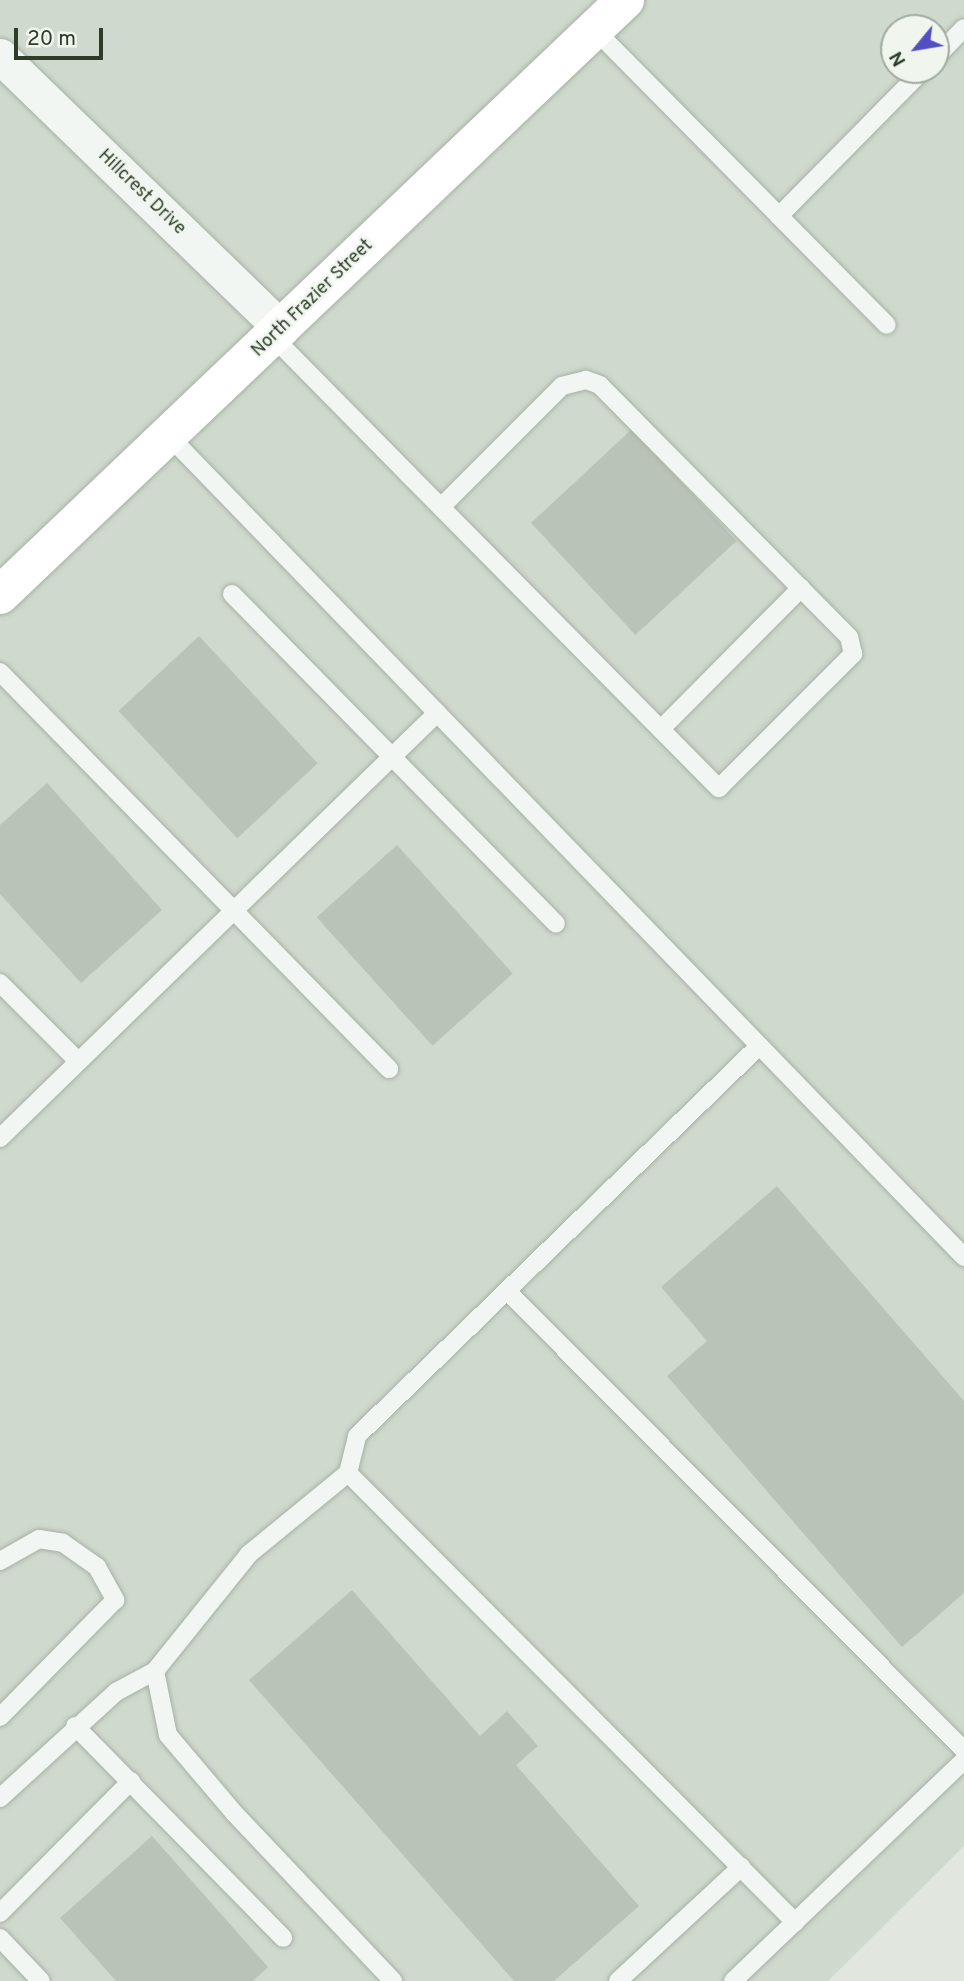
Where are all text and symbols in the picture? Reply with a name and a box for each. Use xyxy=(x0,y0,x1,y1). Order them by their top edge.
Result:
scale bar xyxy=(18,14,107,58)
north arrow xyxy=(880,14,950,84)
text: 20 m xyxy=(27,26,76,53)
text: N xyxy=(885,47,912,70)
street label: Hillcrest Drive xyxy=(93,146,189,240)
street label: North Frazier Street xyxy=(248,236,378,362)

